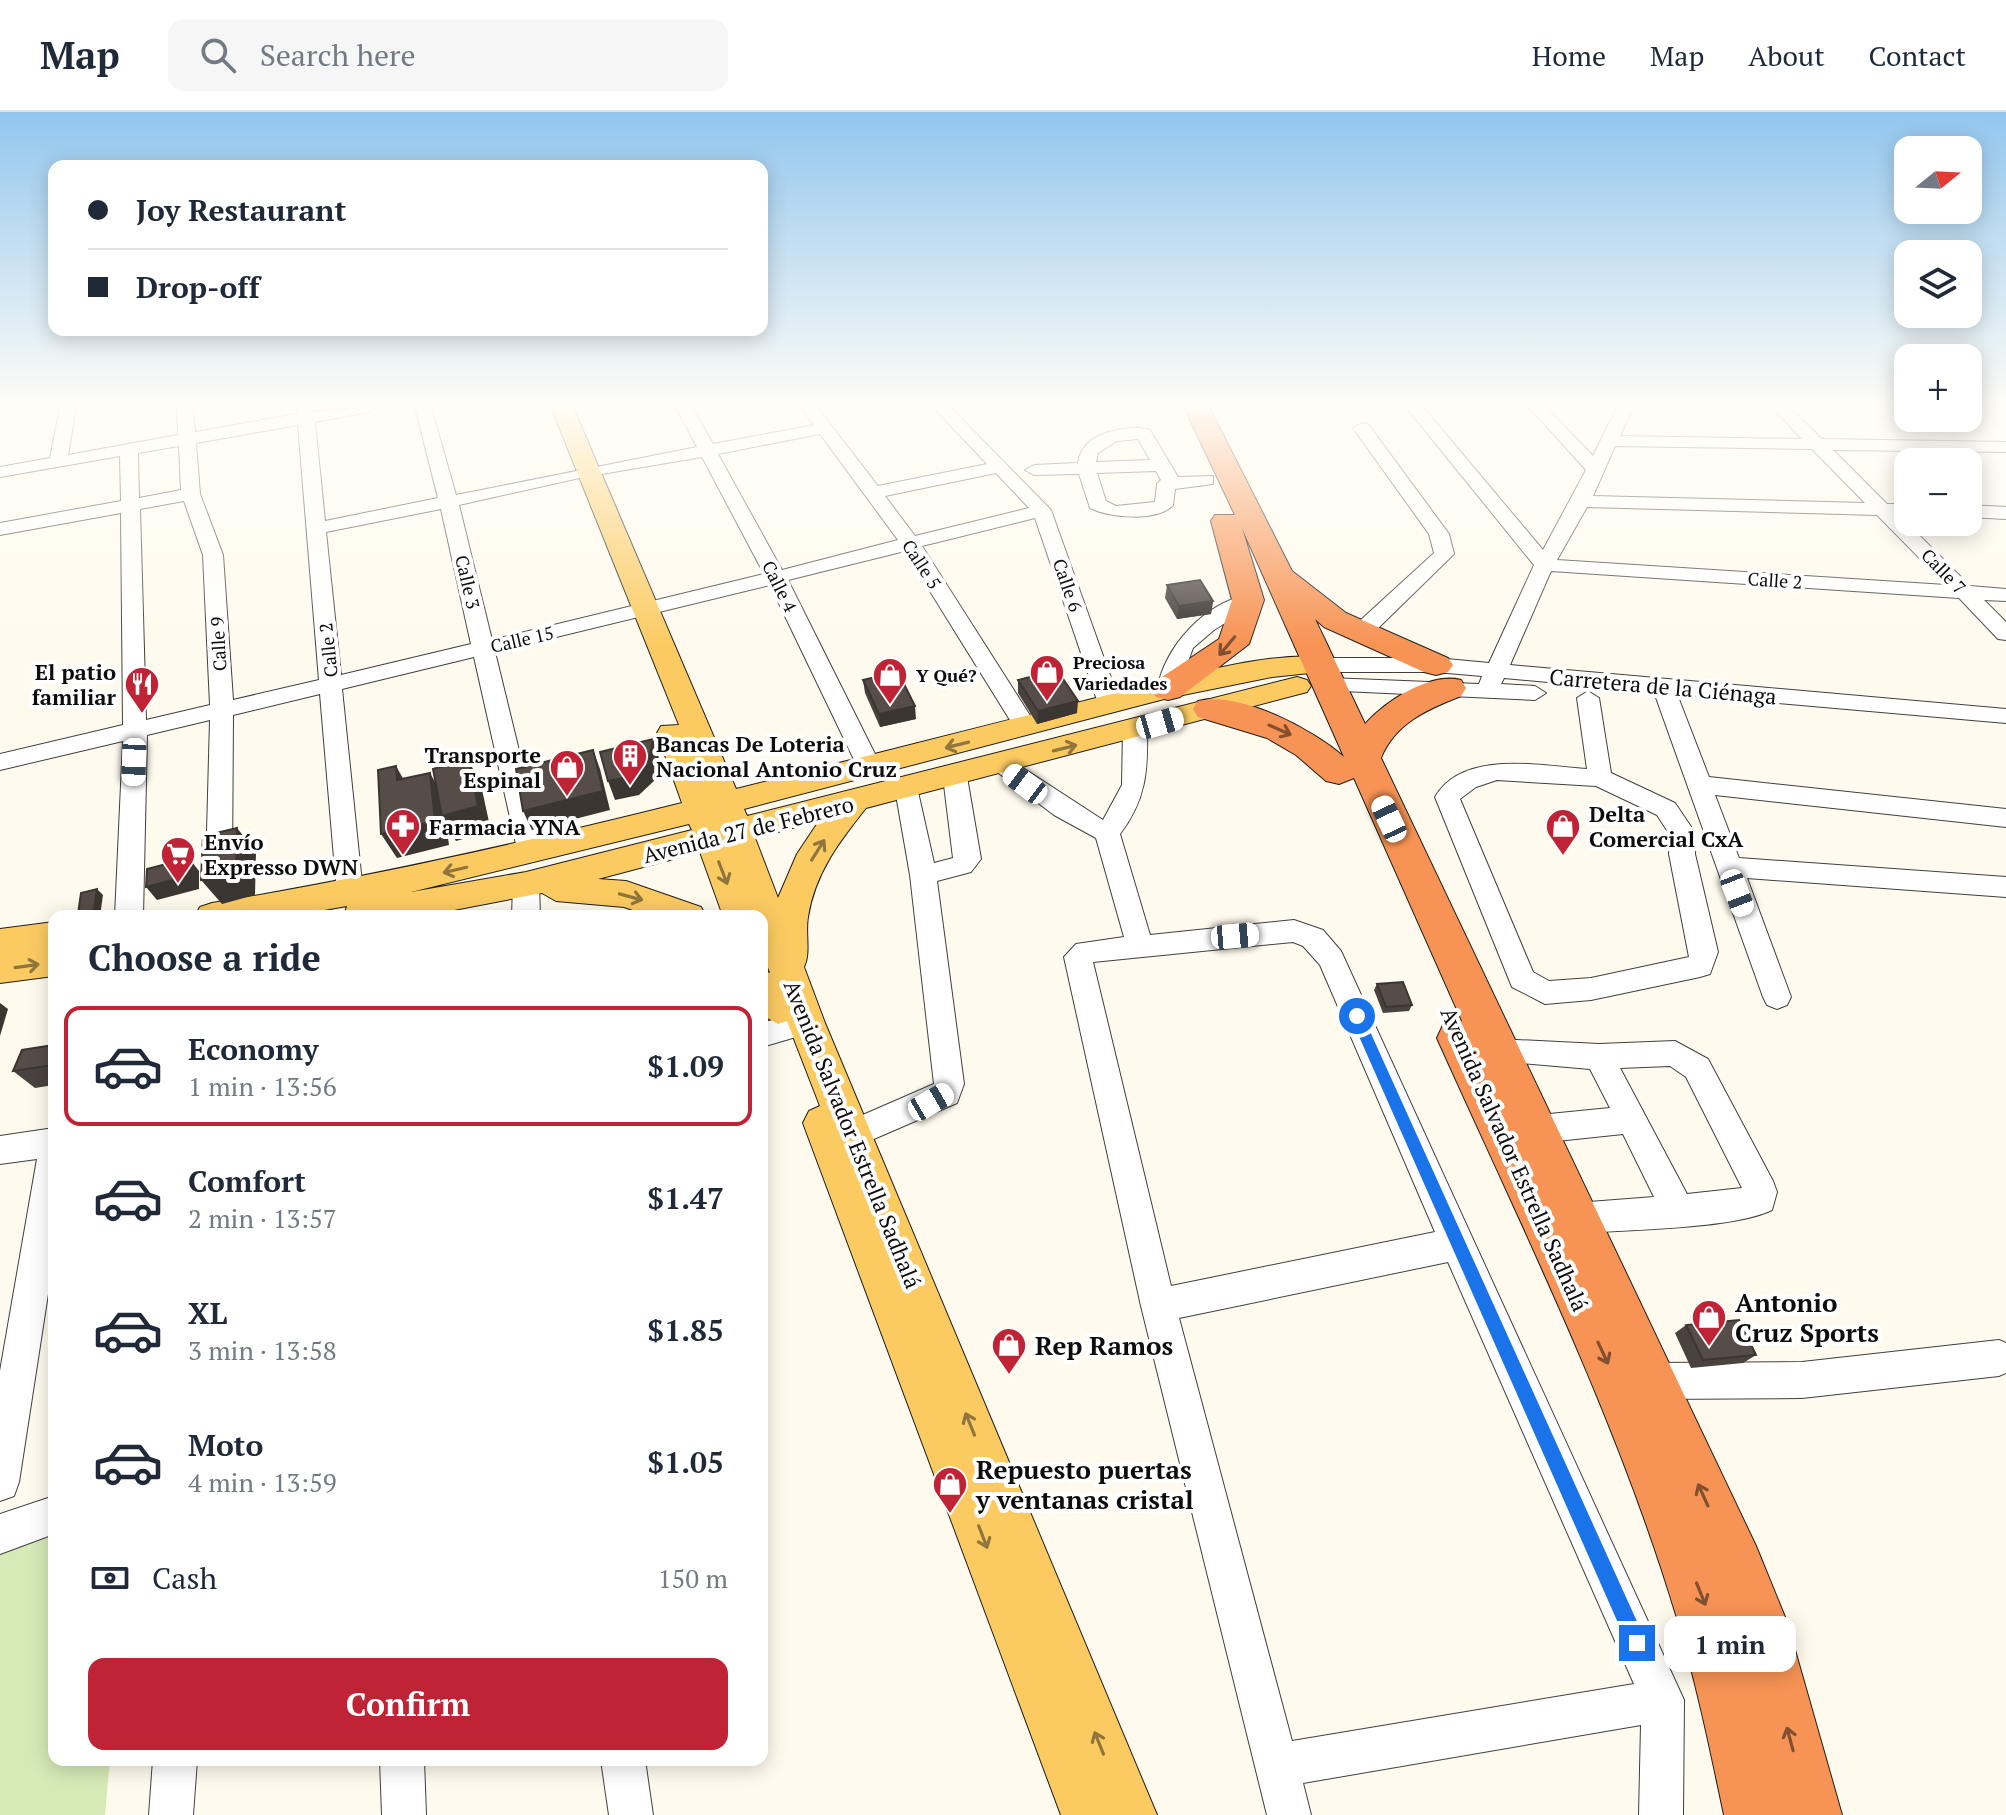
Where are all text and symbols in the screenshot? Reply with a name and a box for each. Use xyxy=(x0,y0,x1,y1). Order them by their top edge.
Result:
search box xyxy=(168,19,728,91)
text: Map xyxy=(40,30,120,80)
icon: search xyxy=(196,33,240,77)
text: Search here xyxy=(260,35,416,75)
text: Home xyxy=(1532,37,1606,74)
text: Map xyxy=(1650,37,1704,74)
text: About xyxy=(1748,37,1825,74)
text: Contact xyxy=(1869,37,1966,74)
north arrow xyxy=(1894,136,1982,224)
map controls xyxy=(1894,136,1982,536)
text: Joy Restaurant xyxy=(136,190,346,230)
button: layers xyxy=(1894,240,1982,328)
text: Drop-off xyxy=(136,267,260,307)
button: + xyxy=(1894,344,1982,432)
button: − xyxy=(1894,448,1982,536)
street label: Calle 5 xyxy=(897,535,947,593)
street label: Calle 7 xyxy=(1916,543,1972,599)
street label: Calle 3 xyxy=(450,553,486,611)
street label: Calle 6 xyxy=(1048,555,1088,615)
street label: Calle 4 xyxy=(757,556,803,616)
street label: Calle 2 xyxy=(1747,566,1803,594)
street label: Calle 9 xyxy=(205,616,231,672)
street label: Calle 15 xyxy=(488,620,556,658)
street label: Calle 2 xyxy=(313,622,343,678)
one-way arrow xyxy=(1218,635,1236,656)
place label: Preciosa Variedades xyxy=(1073,650,1167,695)
shop icon: Preciosa Variedades xyxy=(1028,653,1066,703)
shop icon: Y Qué? xyxy=(871,656,909,706)
place label: El patio familiar xyxy=(32,657,117,711)
street label: Carretera de la Ciénaga xyxy=(1548,662,1778,710)
place label: Y Qué? xyxy=(916,663,977,687)
restaurant icon: El patio familiar xyxy=(123,665,161,715)
car xyxy=(1134,705,1186,741)
one-way arrow xyxy=(1268,723,1292,738)
place label: Bancas De Loteria Nacional Antonio Cruz xyxy=(656,729,897,783)
building icon: Bancas De Loteria Nacional Antonio Cruz xyxy=(611,737,649,787)
car xyxy=(121,738,147,786)
one-way arrow xyxy=(945,739,971,754)
place label: Transporte Espinal xyxy=(425,740,541,794)
one-way arrow xyxy=(1051,740,1077,755)
shop icon: Transporte Espinal xyxy=(548,748,586,798)
car xyxy=(999,760,1051,808)
street label: Avenida 27 de Febrero xyxy=(640,789,856,869)
car xyxy=(1368,792,1410,846)
place label: Delta Comercial CxA xyxy=(1589,799,1744,853)
pharmacy icon: Farmacia YNA xyxy=(384,807,422,857)
shop icon: Delta Comercial CxA xyxy=(1544,807,1582,857)
place label: Farmacia YNA xyxy=(429,812,581,841)
place label: Envío Expresso DWN xyxy=(204,827,358,881)
supermarket icon: Envío Expresso DWN xyxy=(159,835,197,885)
one-way arrow xyxy=(810,839,826,862)
one-way arrow xyxy=(717,860,731,885)
one-way arrow xyxy=(442,863,468,878)
car xyxy=(1717,866,1757,920)
one-way arrow xyxy=(618,890,644,905)
car xyxy=(1210,922,1260,950)
text: Choose a ride xyxy=(88,934,321,981)
one-way arrow xyxy=(14,958,39,973)
street label: Avenida Salvador Estrella Sadhalá xyxy=(778,976,928,1292)
route start xyxy=(1339,998,1375,1034)
street label: Avenida Salvador Estrella Sadhalá xyxy=(1435,1002,1595,1316)
text: Economy xyxy=(188,1029,319,1069)
icon: car xyxy=(92,1030,164,1102)
text: $1.09 xyxy=(647,1046,724,1086)
text: 1 min · 13:56 xyxy=(188,1069,337,1103)
car xyxy=(904,1080,958,1124)
text: Comfort xyxy=(188,1161,306,1201)
icon: car xyxy=(92,1162,164,1234)
text: $1.47 xyxy=(647,1178,724,1218)
text: 2 min · 13:57 xyxy=(188,1201,337,1235)
place label: Antonio Cruz Sports xyxy=(1735,1285,1879,1349)
text: XL xyxy=(188,1293,227,1333)
icon: car xyxy=(92,1294,164,1366)
shop icon: Antonio Cruz Sports xyxy=(1690,1298,1728,1348)
text: $1.85 xyxy=(647,1310,724,1350)
shop icon: Rep Ramos xyxy=(990,1326,1028,1376)
place label: Rep Ramos xyxy=(1035,1328,1173,1362)
text: 3 min · 13:58 xyxy=(188,1333,337,1367)
one-way arrow xyxy=(1596,1341,1611,1365)
one-way arrow xyxy=(962,1412,976,1437)
text: Moto xyxy=(188,1425,263,1465)
icon: car xyxy=(92,1426,164,1498)
text: $1.05 xyxy=(647,1442,724,1482)
place label: Repuesto puertas y ventanas cristal xyxy=(975,1452,1194,1516)
text: 4 min · 13:59 xyxy=(188,1465,337,1499)
shop icon: Repuesto puertas y ventanas cristal xyxy=(931,1465,969,1515)
one-way arrow xyxy=(1695,1483,1710,1507)
one-way arrow xyxy=(977,1524,991,1549)
icon: cash xyxy=(88,1556,132,1600)
text: Cash xyxy=(152,1558,217,1598)
text: 150 m xyxy=(658,1561,728,1595)
one-way arrow xyxy=(1694,1581,1709,1606)
callout: 1 min xyxy=(1665,1615,1797,1671)
route end xyxy=(1619,1625,1655,1661)
text: 1 min xyxy=(1694,1627,1766,1661)
button: Confirm xyxy=(88,1658,728,1750)
one-way arrow xyxy=(1782,1727,1797,1753)
one-way arrow xyxy=(1090,1731,1105,1756)

